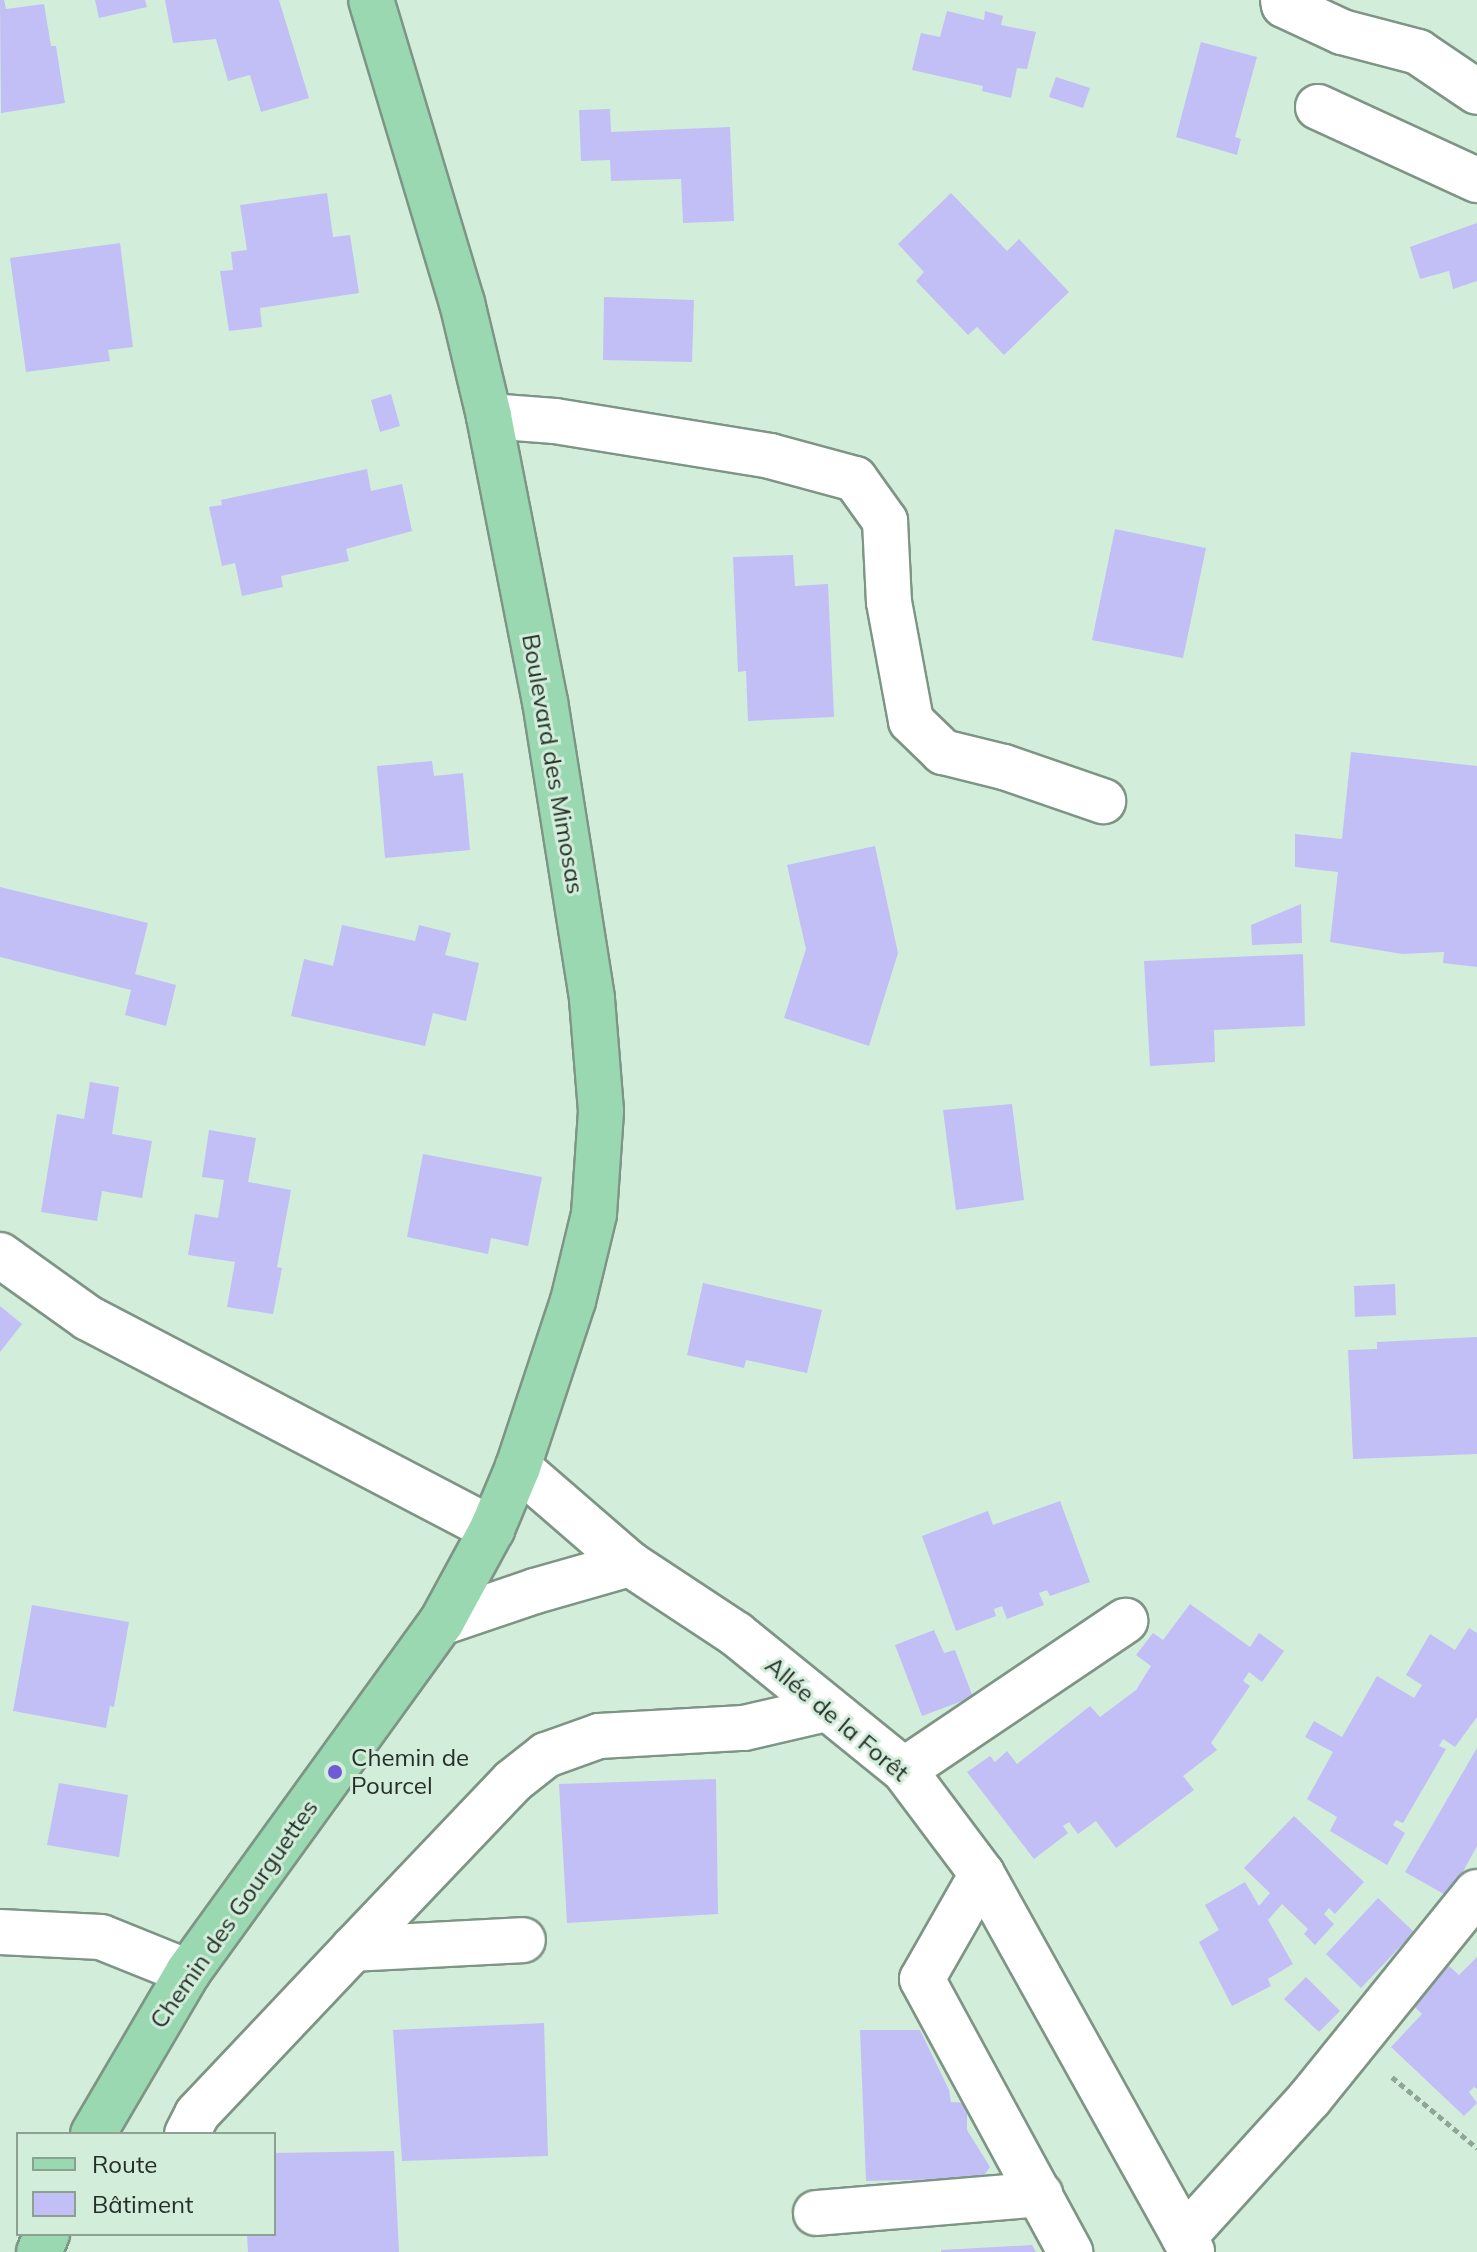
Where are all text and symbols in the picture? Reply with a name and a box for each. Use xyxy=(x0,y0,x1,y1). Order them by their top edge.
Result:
street label: Boulevard des Mimosas xyxy=(516,632,590,896)
street label: Allée de la Forêt xyxy=(759,1651,915,1787)
place label: Chemin de Pourcel xyxy=(351,1744,469,1800)
marker: Chemin de Pourcel xyxy=(326,1763,344,1781)
street label: Chemin des Gourguettes xyxy=(144,1794,324,2034)
legend xyxy=(16,2132,276,2236)
text: Route xyxy=(92,2149,157,2179)
text: Bâtiment xyxy=(92,2189,193,2219)

